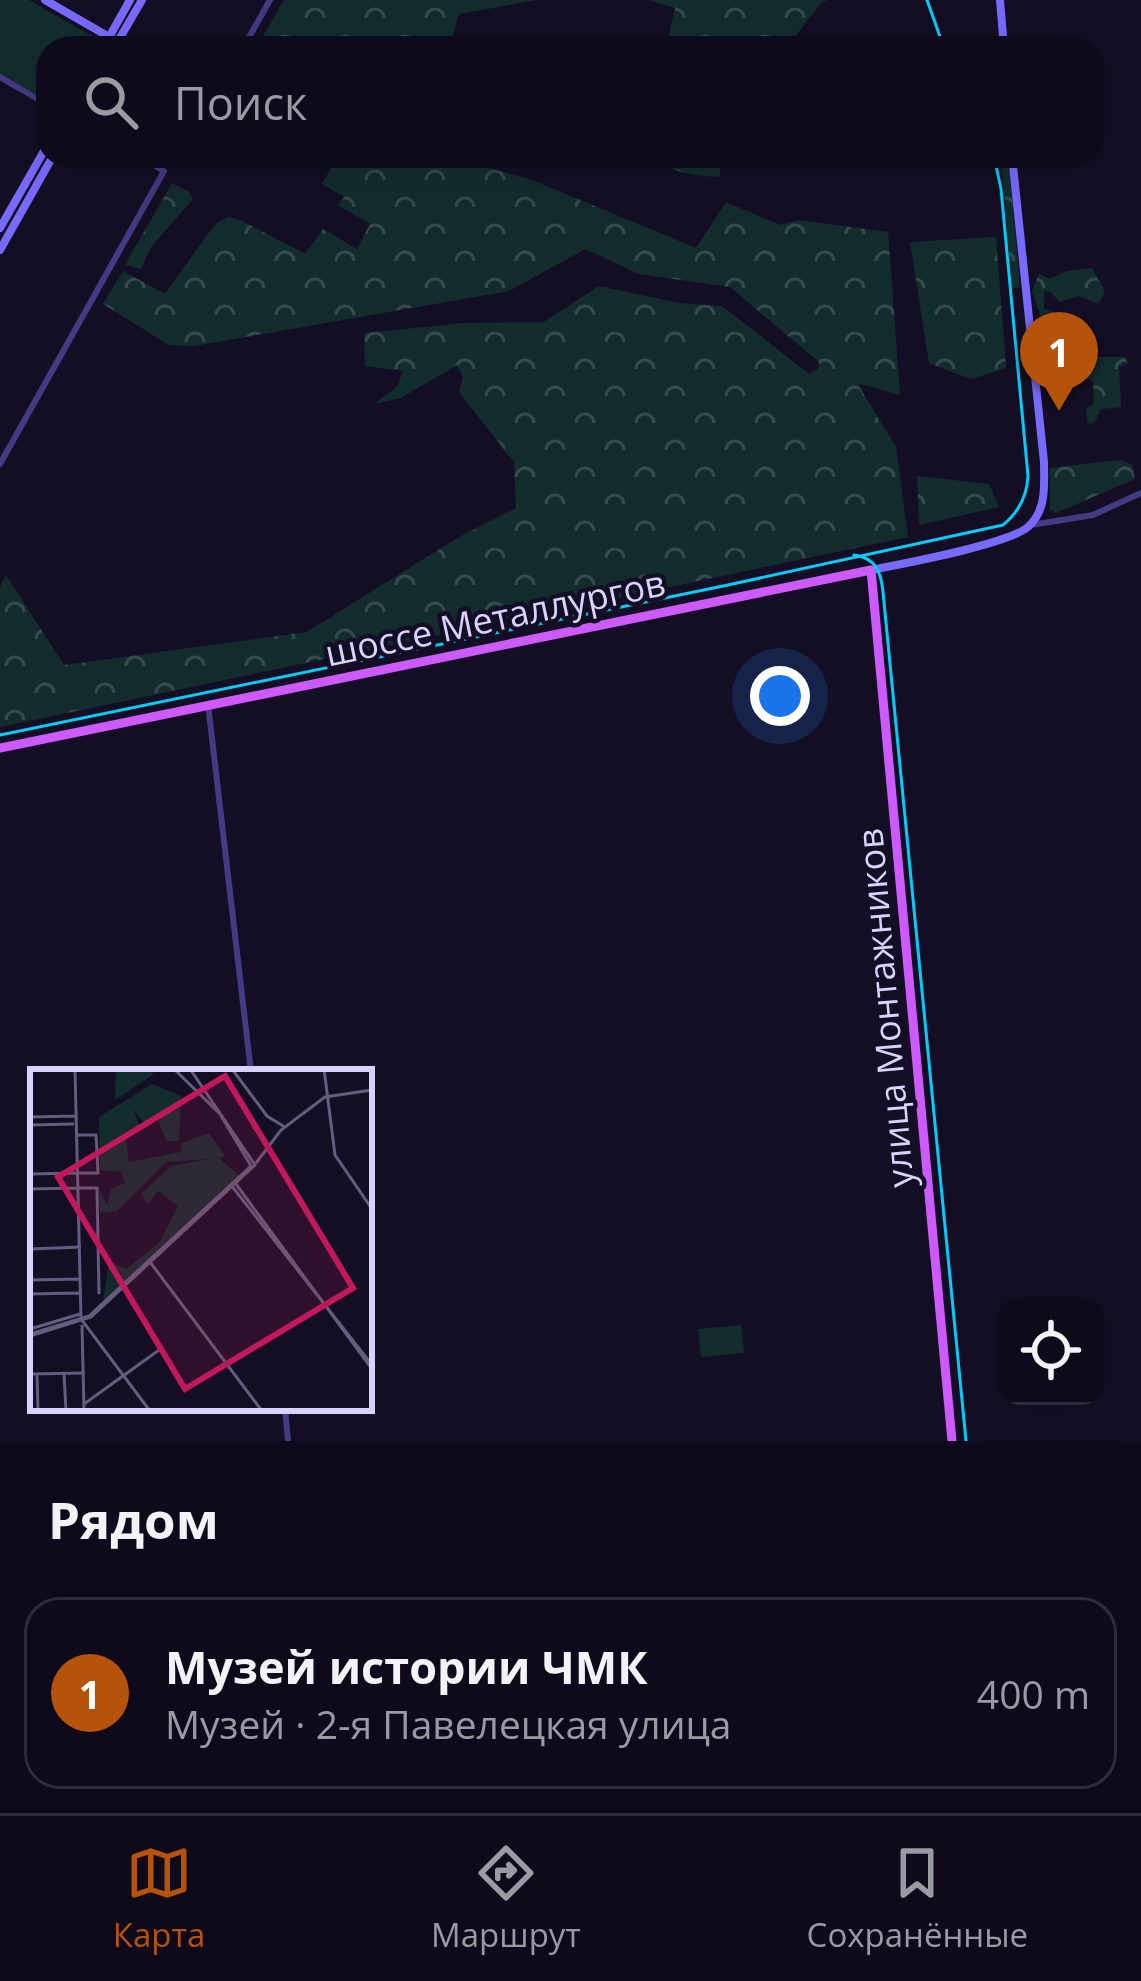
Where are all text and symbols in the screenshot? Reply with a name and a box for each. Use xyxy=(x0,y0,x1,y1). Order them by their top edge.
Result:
search box xyxy=(36,36,1105,168)
icon: search xyxy=(78,69,144,135)
text: Поиск xyxy=(174,72,307,133)
pin: 1 xyxy=(1020,312,1098,411)
street label: шоссе Металлургов xyxy=(320,558,669,677)
your location xyxy=(750,666,810,726)
street label: улица Монтажников xyxy=(844,826,925,1190)
inset map xyxy=(30,1069,372,1411)
map controls xyxy=(997,1297,1105,1405)
button: locate xyxy=(997,1297,1105,1405)
text: Рядом xyxy=(48,1484,219,1554)
text: Музей истории ЧМК xyxy=(165,1636,647,1697)
text: 1 xyxy=(79,1667,101,1720)
text: 400 m xyxy=(977,1667,1090,1720)
text: Музей · 2-я Павелецкая улица xyxy=(165,1697,732,1750)
tab: Карта xyxy=(113,1840,205,1957)
tab: Маршрут xyxy=(431,1840,581,1957)
tab: Сохранённые xyxy=(807,1840,1028,1957)

